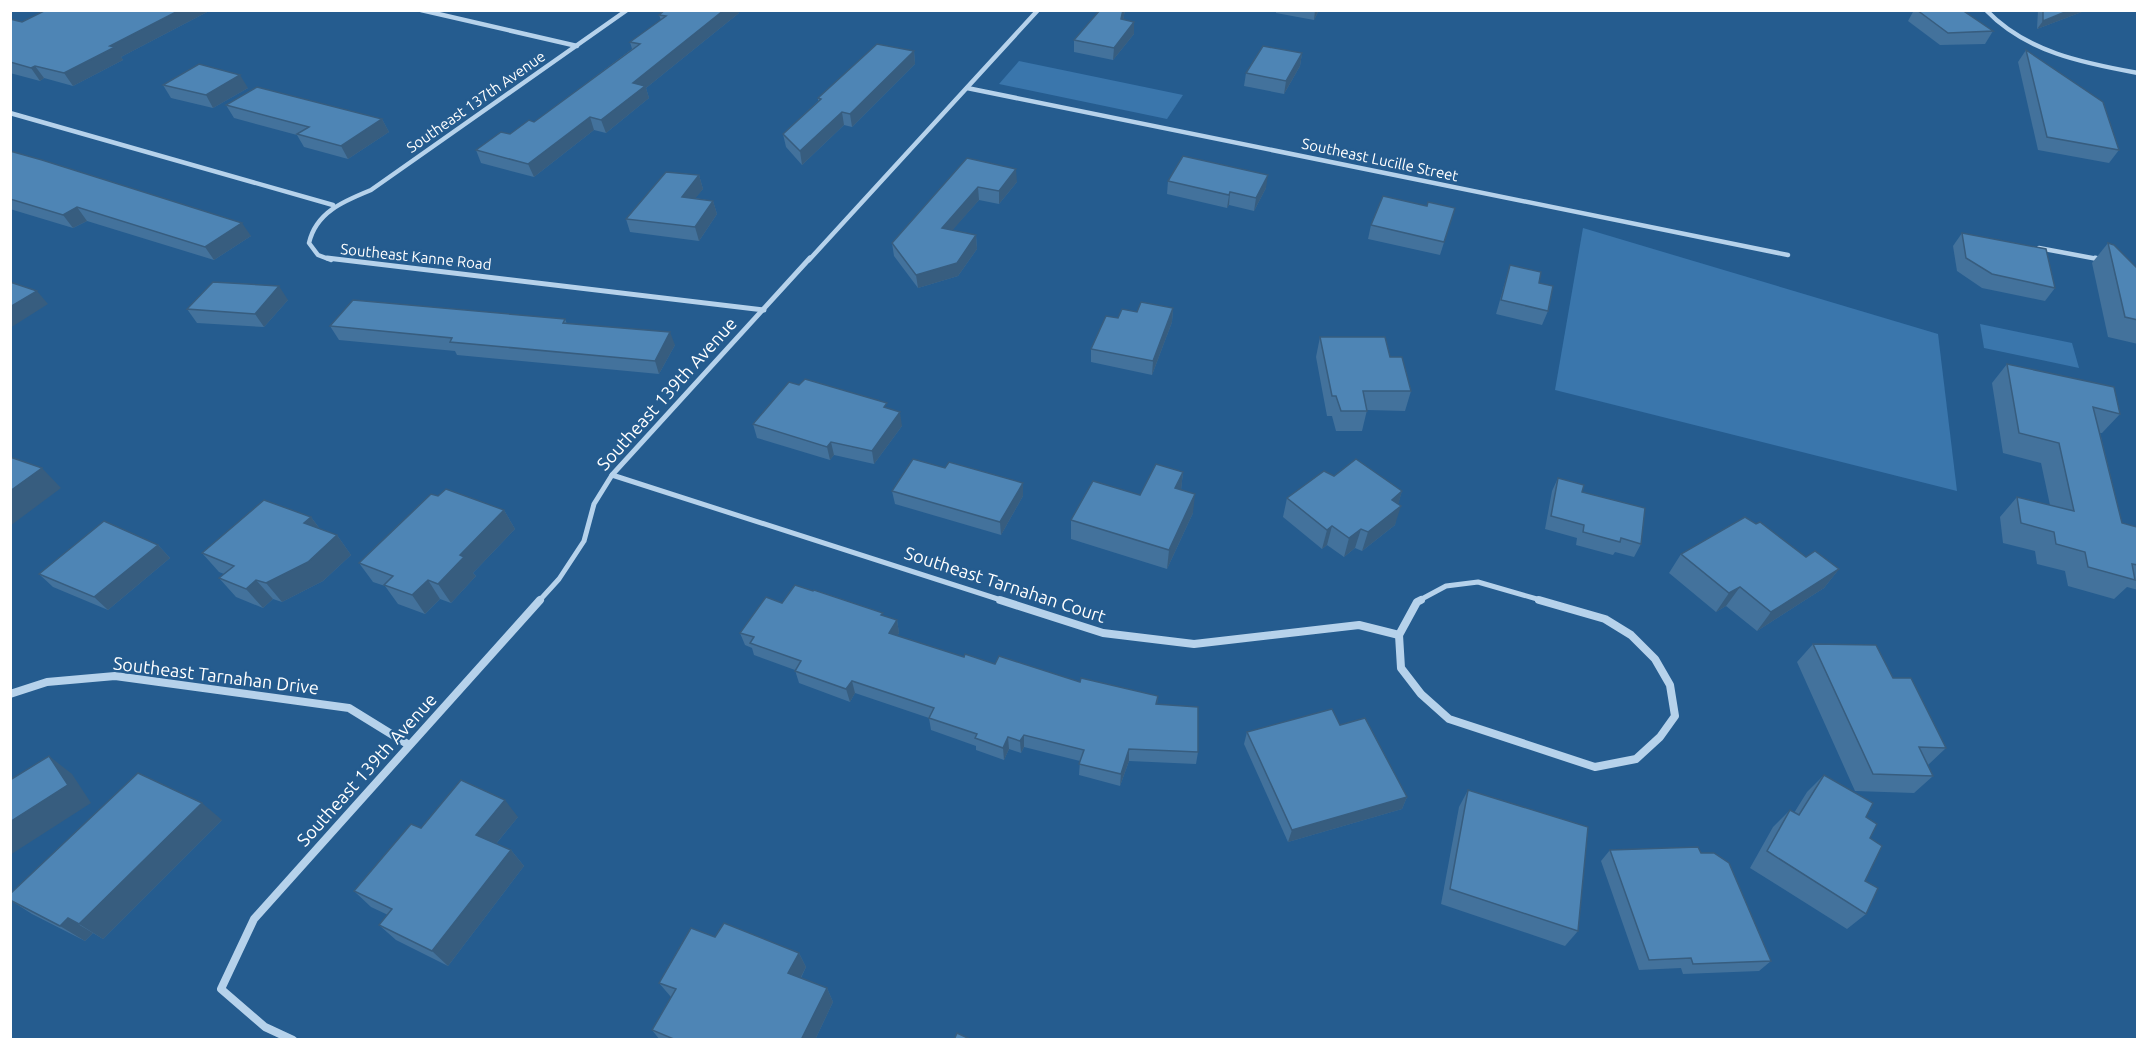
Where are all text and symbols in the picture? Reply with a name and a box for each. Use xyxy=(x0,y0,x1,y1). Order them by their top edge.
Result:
street label: Southeast 137th Avenue xyxy=(403,47,548,156)
street label: Southeast Lucille Street xyxy=(1300,135,1460,184)
street label: Southeast Kanne Road xyxy=(340,240,492,273)
street label: Southeast 139th Avenue xyxy=(592,313,740,474)
street label: Southeast Tarnahan Court xyxy=(902,542,1108,626)
street label: Southeast Tarnahan Drive xyxy=(112,652,320,698)
street label: Southeast 139th Avenue xyxy=(292,689,440,850)

